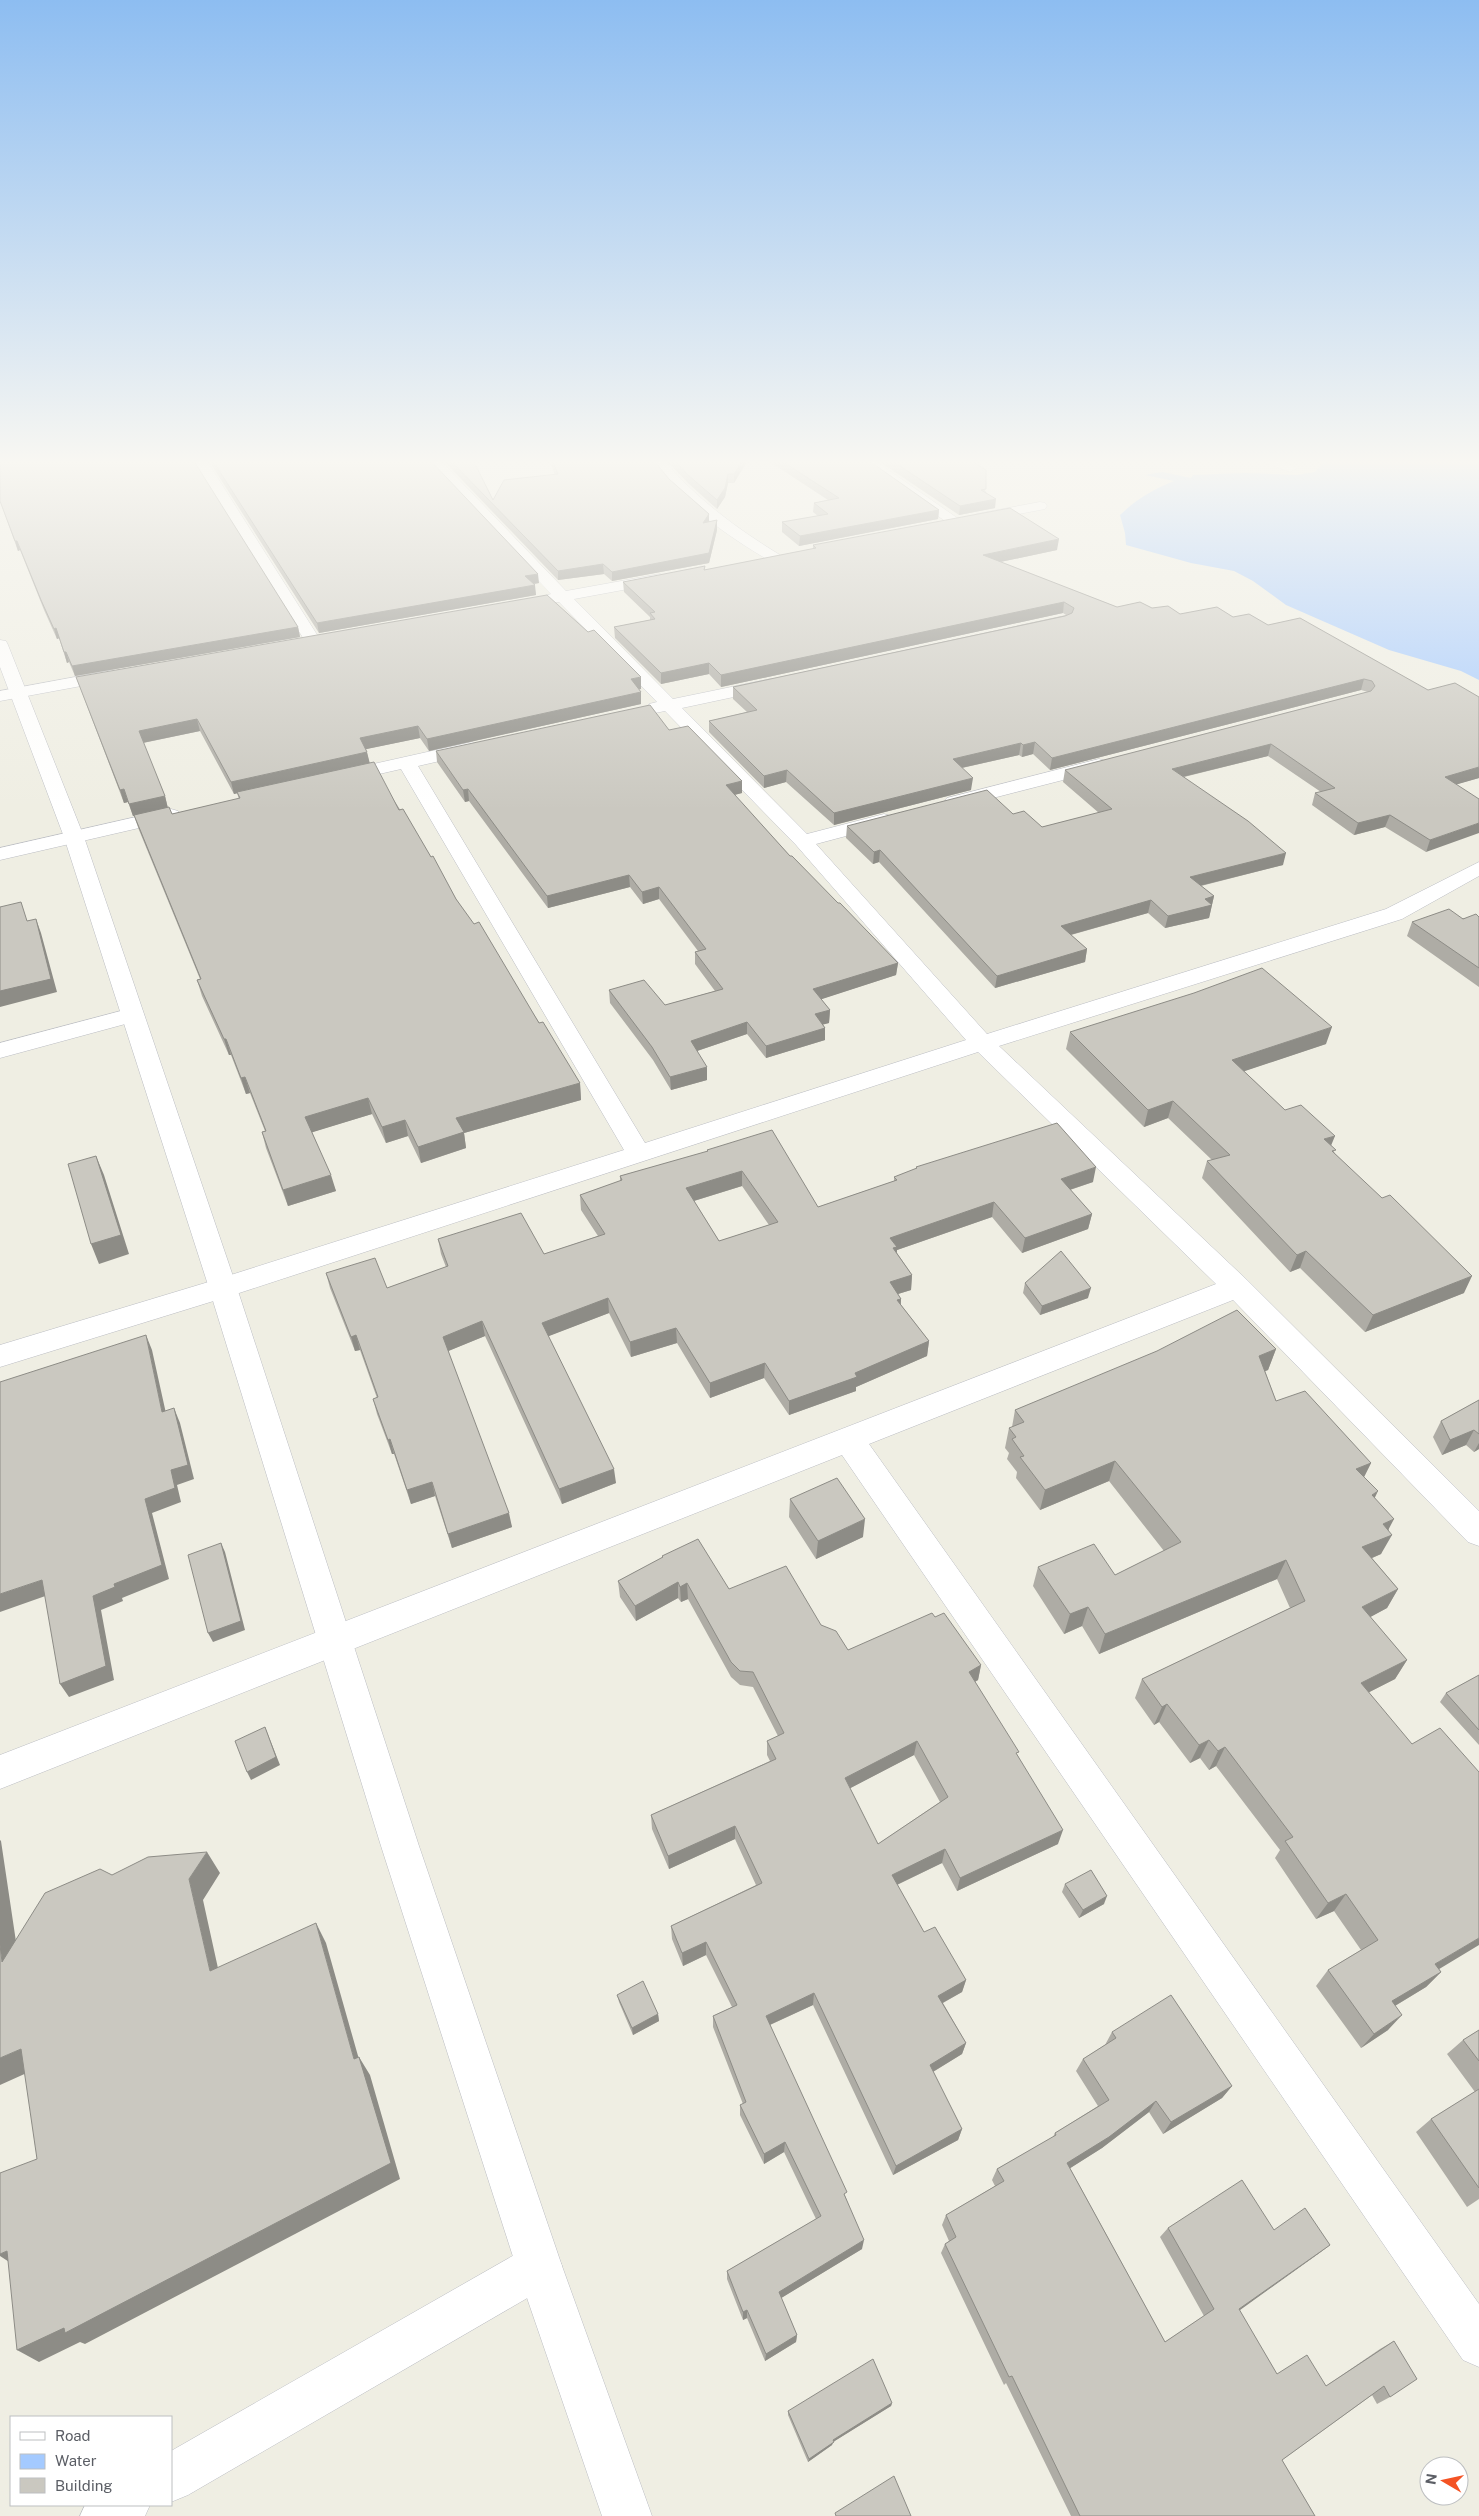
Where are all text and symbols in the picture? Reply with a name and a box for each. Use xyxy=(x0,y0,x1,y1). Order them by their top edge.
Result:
legend xyxy=(10,2416,172,2506)
text: Road xyxy=(55,2427,91,2444)
text: Water xyxy=(55,2452,97,2469)
north arrow xyxy=(1419,2456,1469,2506)
text: N xyxy=(1422,2472,1440,2486)
text: Building xyxy=(55,2477,113,2494)

